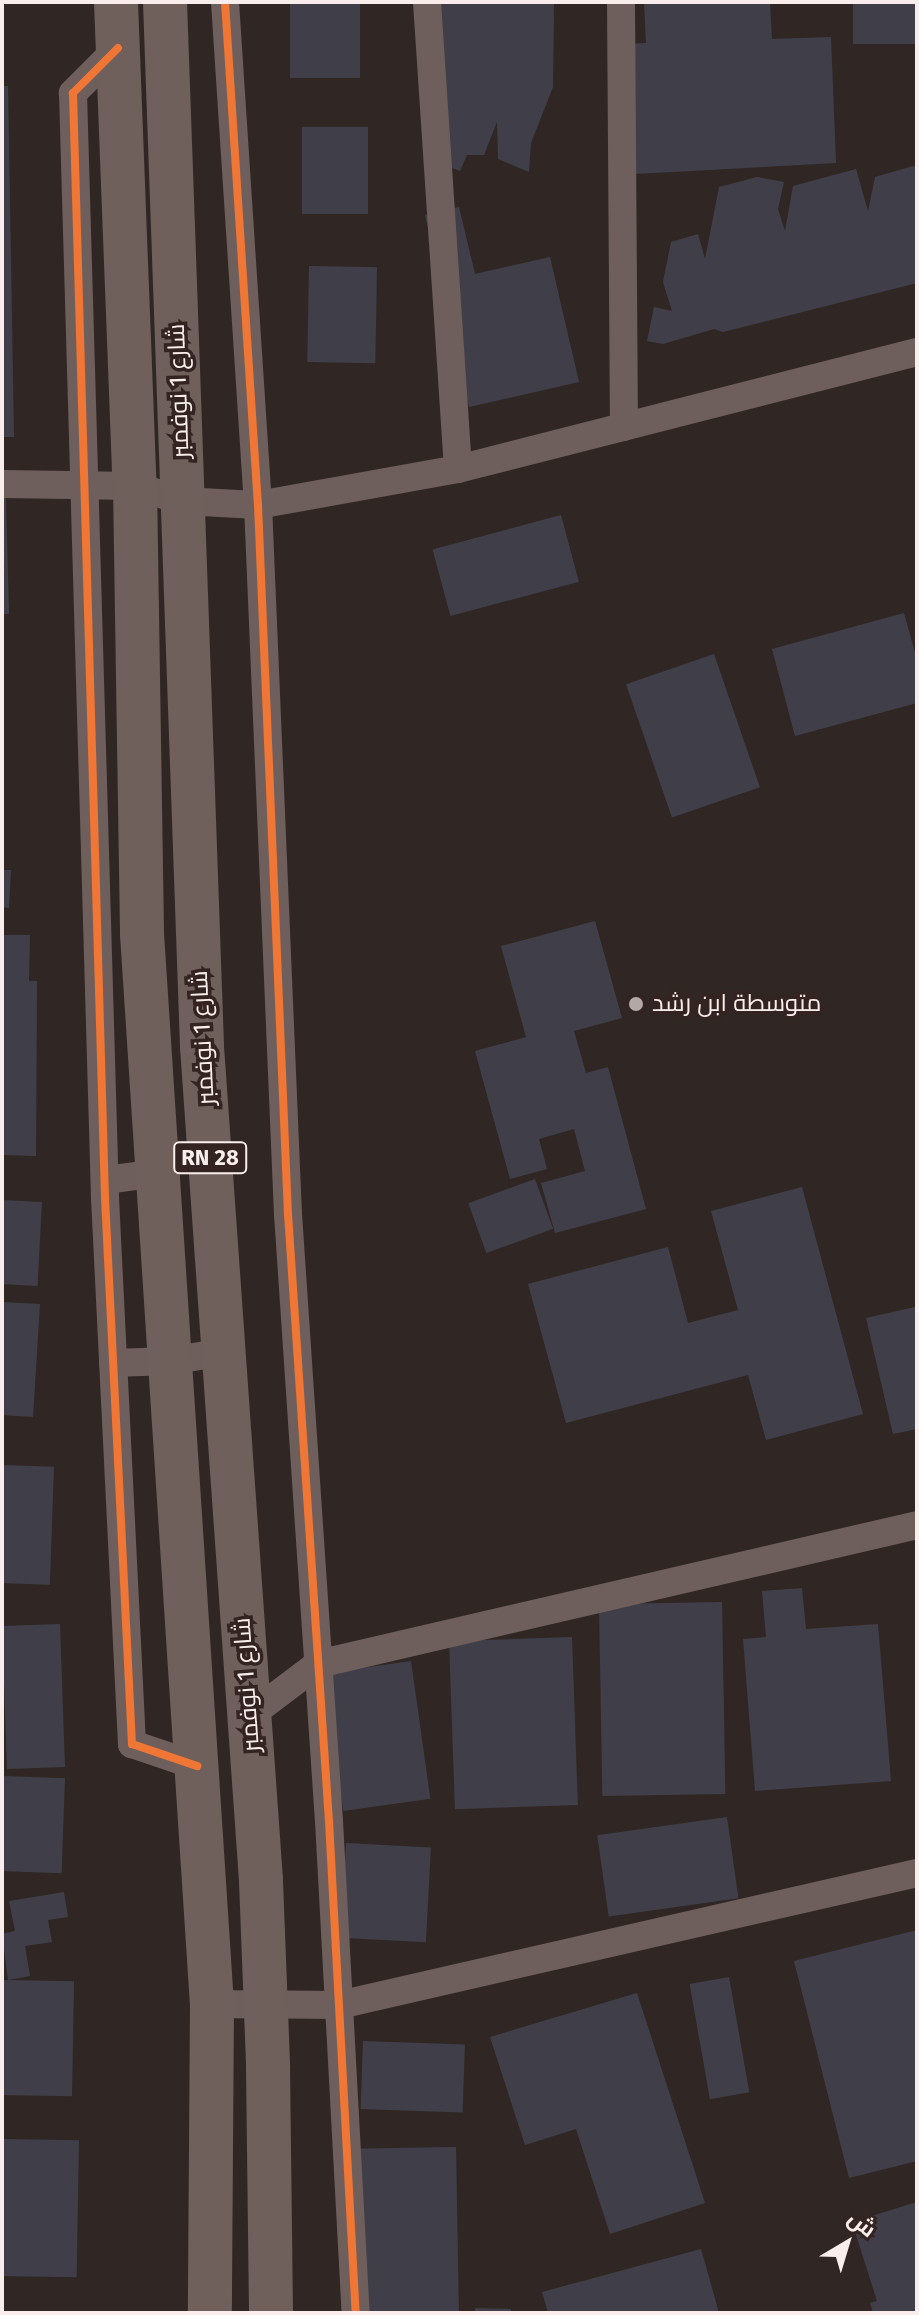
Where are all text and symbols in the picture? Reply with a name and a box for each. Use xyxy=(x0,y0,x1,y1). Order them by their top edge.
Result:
street label: شارع 1 نوفمبر xyxy=(162,323,196,459)
street label: شارع 1 نوفمبر xyxy=(185,970,221,1106)
place label: متوسطة ابن رشد xyxy=(652,990,821,1018)
marker: متوسطة ابن رشد xyxy=(627,995,645,1013)
road number: RN 28 xyxy=(172,1140,248,1176)
street label: شارع 1 نوفمبر xyxy=(228,1617,266,1753)
north arrow xyxy=(807,2203,887,2283)
text: ش xyxy=(843,2204,882,2243)

